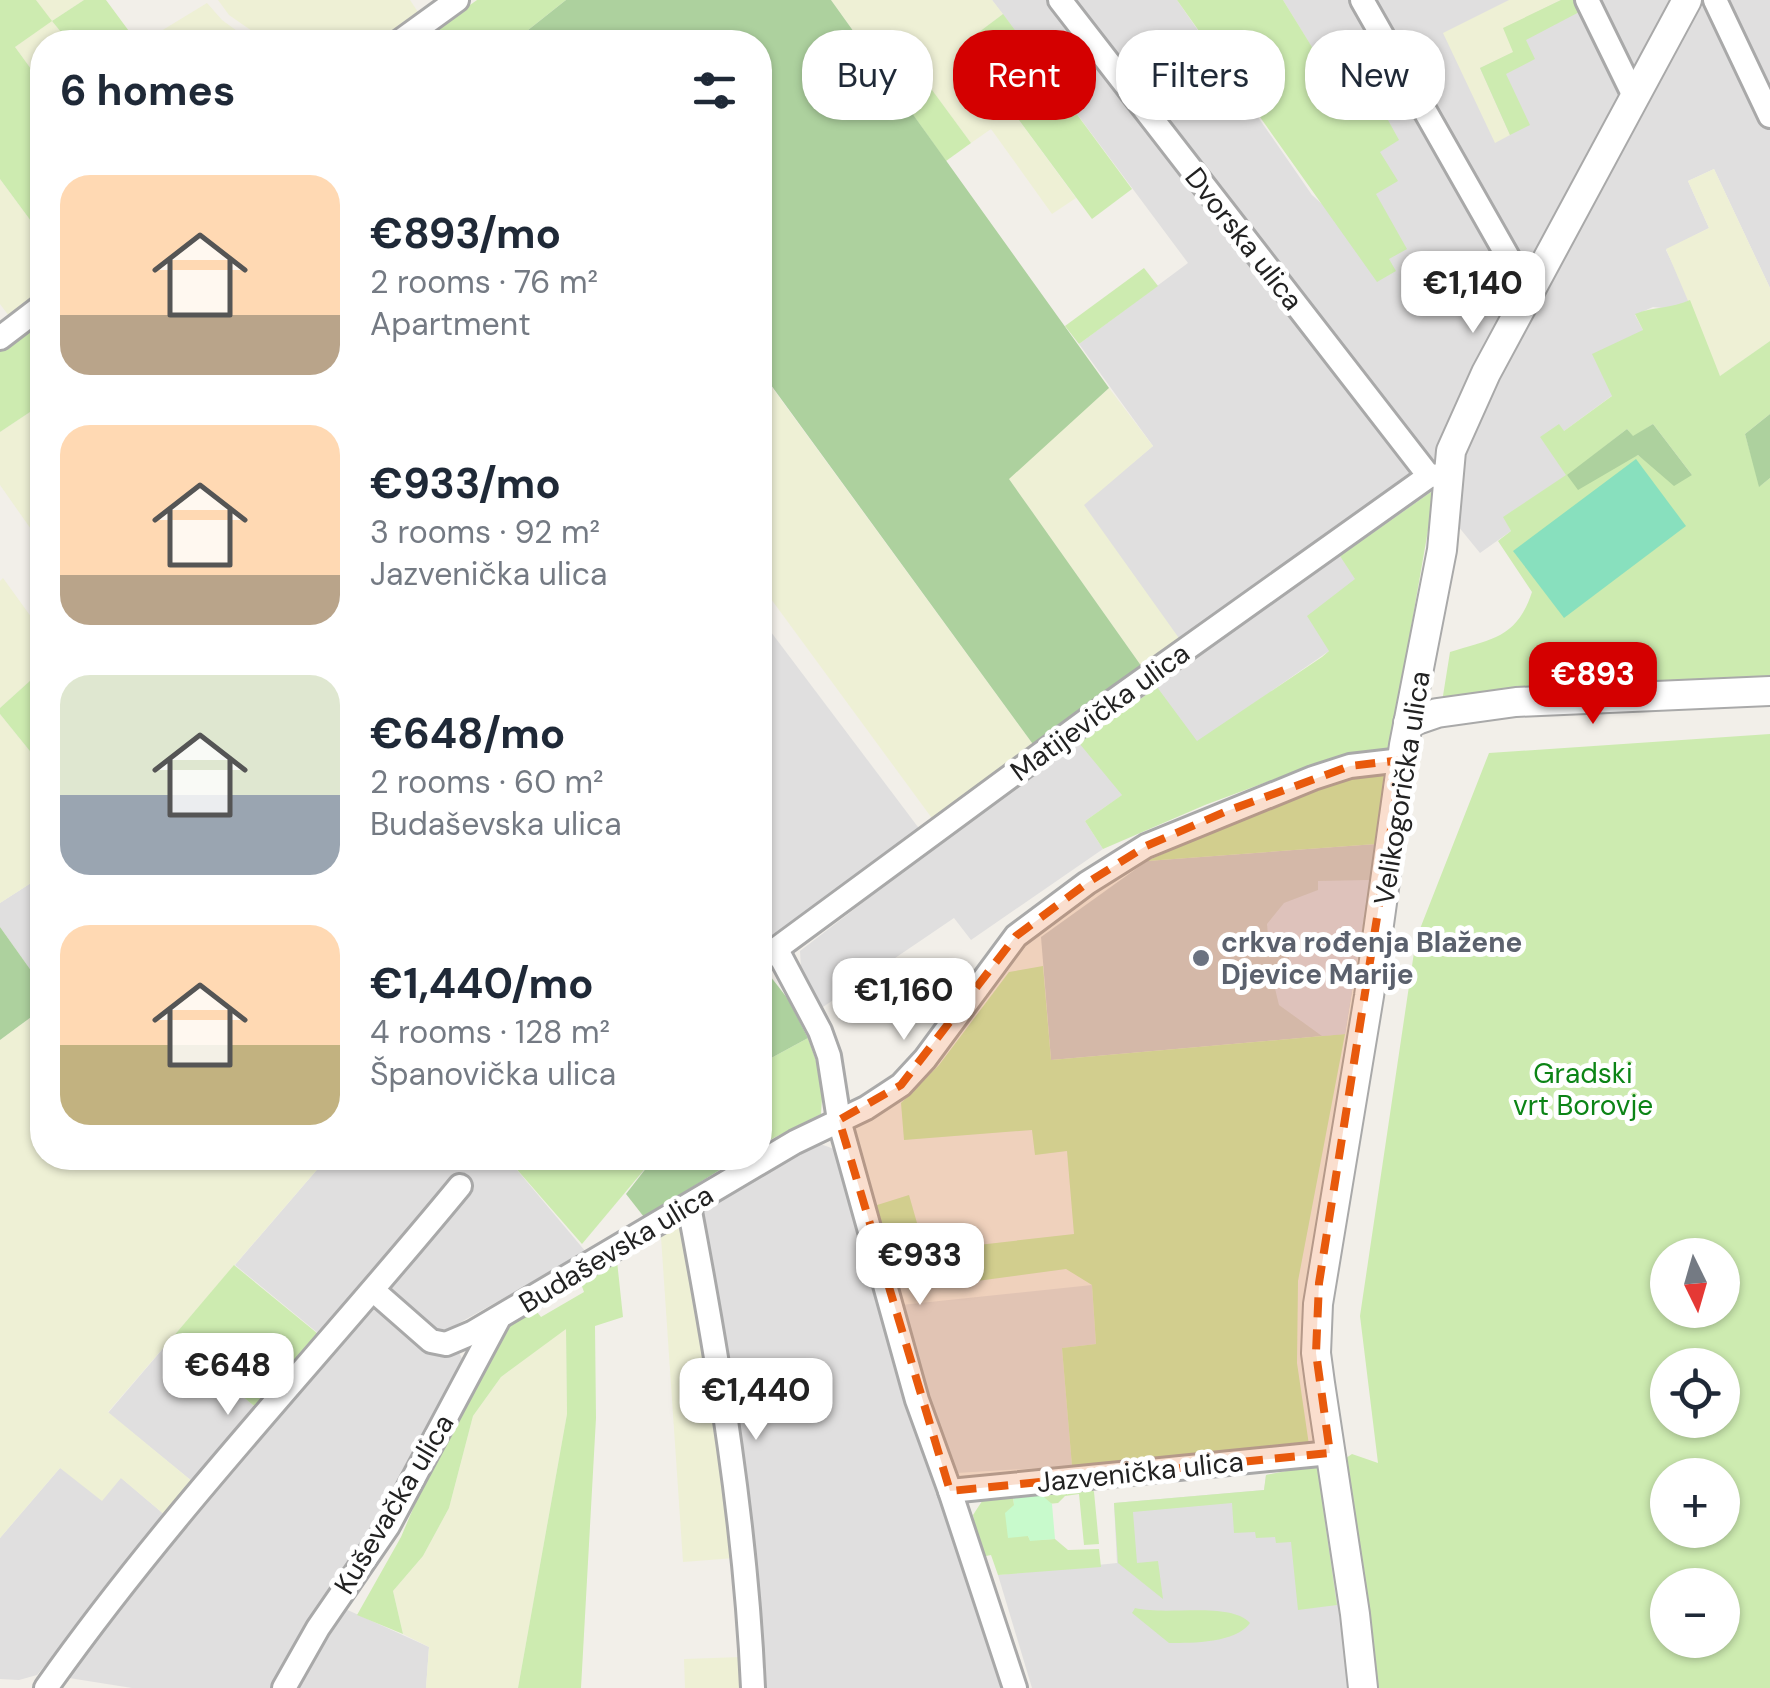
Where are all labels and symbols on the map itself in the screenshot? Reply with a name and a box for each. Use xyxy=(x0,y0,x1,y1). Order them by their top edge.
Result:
street label: Dvorska ulica xyxy=(1177,160,1311,318)
pin: €1,140 xyxy=(1392,251,1554,336)
street label: Matijevička ulica xyxy=(1003,635,1197,789)
pin: €893 xyxy=(1534,642,1652,727)
street label: Velikogorička ulica xyxy=(1365,668,1439,908)
place label: crkva rođenja Blažene Djevice Marije xyxy=(1221,924,1522,993)
marker: crkva rođenja Blažene Djevice Marije xyxy=(1190,947,1212,969)
pin: €1,160 xyxy=(823,958,985,1043)
park label: Gradski vrt Borovje xyxy=(1513,1055,1653,1124)
street label: Budaševska ulica xyxy=(512,1176,720,1322)
pin: €933 xyxy=(861,1223,979,1308)
north arrow xyxy=(1650,1238,1740,1328)
pin: €648 xyxy=(169,1333,287,1418)
pin: €1,440 xyxy=(675,1358,837,1443)
street label: Kuševačka ulica xyxy=(326,1407,462,1601)
street label: Jazvenička ulica xyxy=(1035,1443,1245,1501)

